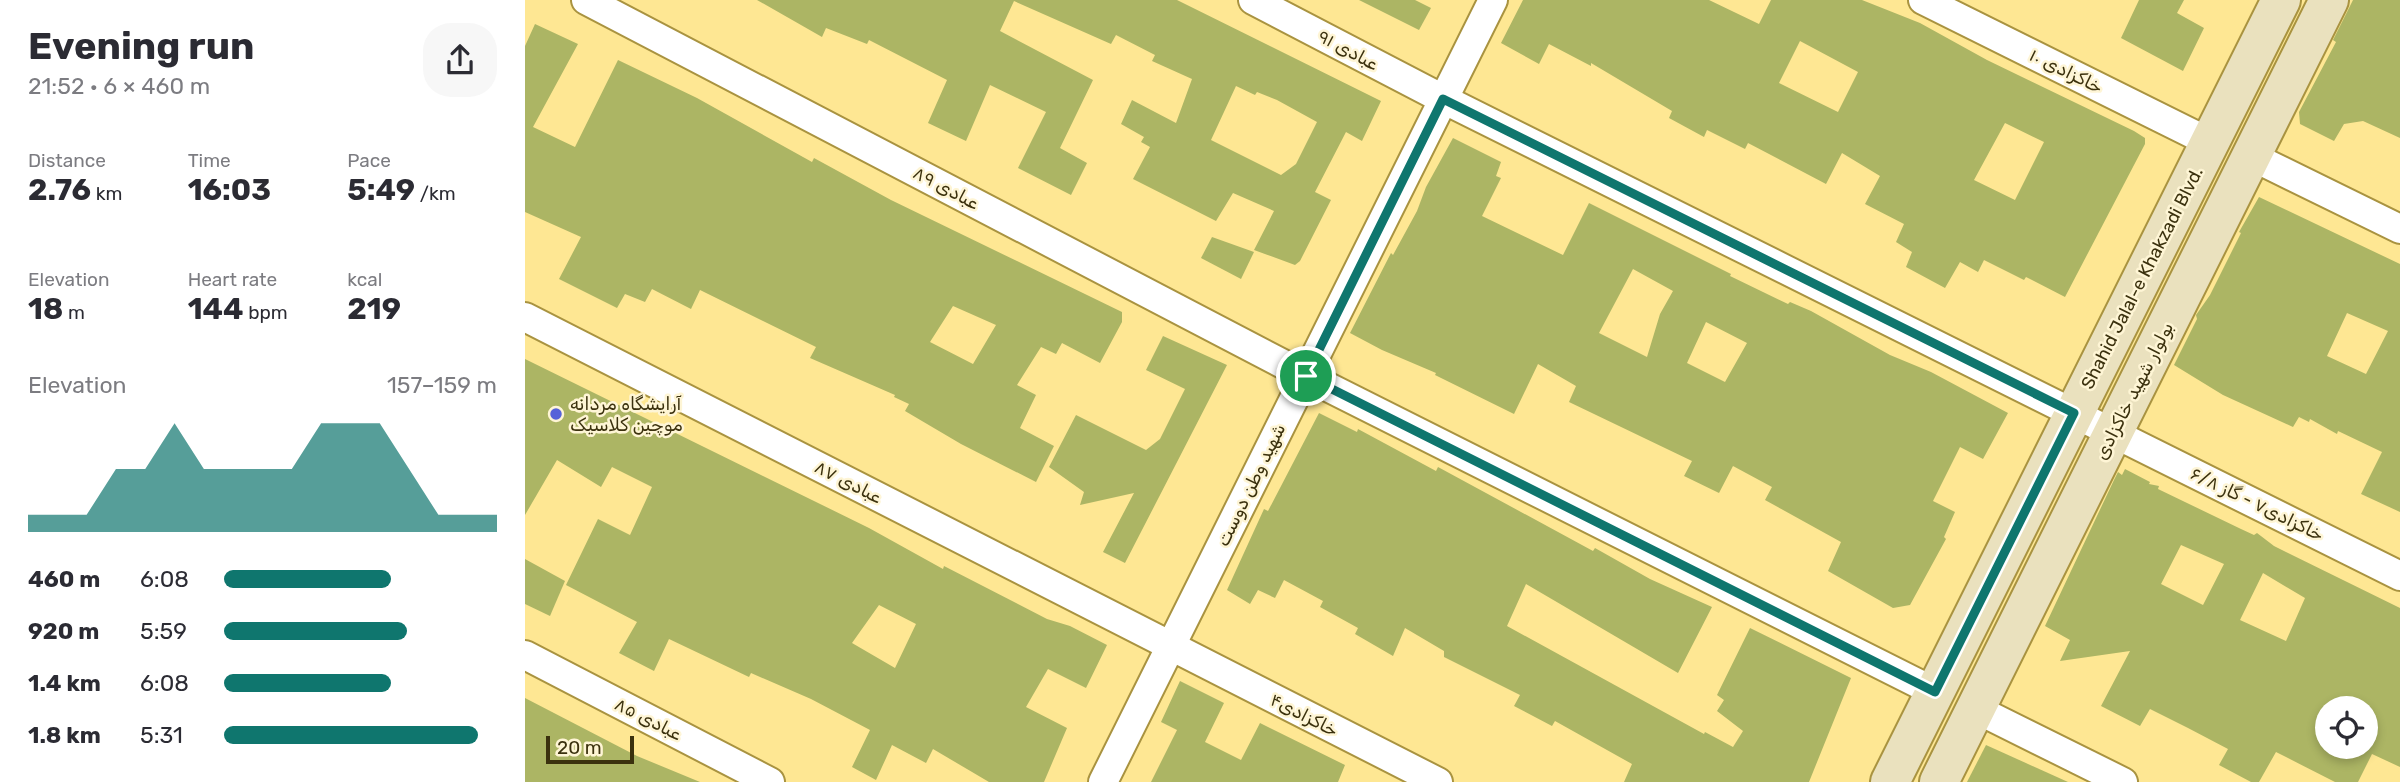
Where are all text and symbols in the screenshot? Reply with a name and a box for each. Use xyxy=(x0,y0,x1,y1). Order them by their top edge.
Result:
text: Evening run xyxy=(28,23,254,69)
button: share xyxy=(423,23,497,97)
street label: عبادی ۹۱ xyxy=(1314,25,1382,75)
street label: خاکزادی ۱۰ xyxy=(2026,44,2106,98)
text: 21:52 · 6 × 460 m xyxy=(28,72,210,100)
text: Distance xyxy=(28,149,106,172)
text: Time xyxy=(188,149,231,172)
text: Pace xyxy=(347,149,391,172)
street label: عبادی ۸۹ xyxy=(909,161,983,215)
street label: Shahid Jalal-e Khakzadi Blvd. xyxy=(2076,163,2208,393)
text: 2.76 xyxy=(28,172,91,208)
text: 16:03 xyxy=(188,172,271,208)
text: 5:49 xyxy=(347,172,415,208)
text: km xyxy=(91,182,122,205)
text: /km xyxy=(415,182,456,205)
text: Elevation xyxy=(28,268,109,291)
text: Heart rate xyxy=(188,268,277,291)
text: kcal xyxy=(347,268,382,291)
text: 18 xyxy=(28,291,63,327)
text: 144 xyxy=(188,291,244,327)
text: 219 xyxy=(347,291,401,327)
text: m xyxy=(63,301,85,324)
text: bpm xyxy=(244,301,288,324)
street label: بولوار شهید خاکزادی xyxy=(2090,319,2178,463)
pin xyxy=(1276,346,1336,406)
icon: arrive xyxy=(1287,357,1325,395)
text: Elevation xyxy=(28,371,127,399)
text: 157–159 m xyxy=(387,371,497,399)
place label: آرایشگاه مردانه موچین کلاسیک xyxy=(570,393,683,436)
marker: آرایشگاه مردانه موچین کلاسیک xyxy=(548,406,564,422)
street label: شهید وطن دوست xyxy=(1212,420,1290,550)
street label: عبادی ۸۷ xyxy=(811,456,886,508)
street label: خاکزادی۷ - گاز ۶/۸ xyxy=(2187,462,2327,546)
text: 460 m xyxy=(28,565,100,593)
text: 6:08 xyxy=(140,565,189,593)
text: 920 m xyxy=(28,617,99,645)
text: 5:59 xyxy=(140,617,187,645)
text: 1.4 km xyxy=(28,669,101,697)
text: 6:08 xyxy=(140,669,189,697)
street label: خاکزادی۴ xyxy=(1266,689,1342,741)
street label: عبادی ۸۵ xyxy=(611,693,686,745)
map controls xyxy=(2315,696,2378,759)
button: locate xyxy=(2315,696,2378,759)
text: 1.8 km xyxy=(28,721,101,749)
text: 5:31 xyxy=(140,721,183,749)
scale bar xyxy=(546,733,633,765)
text: 20 m xyxy=(557,736,602,759)

